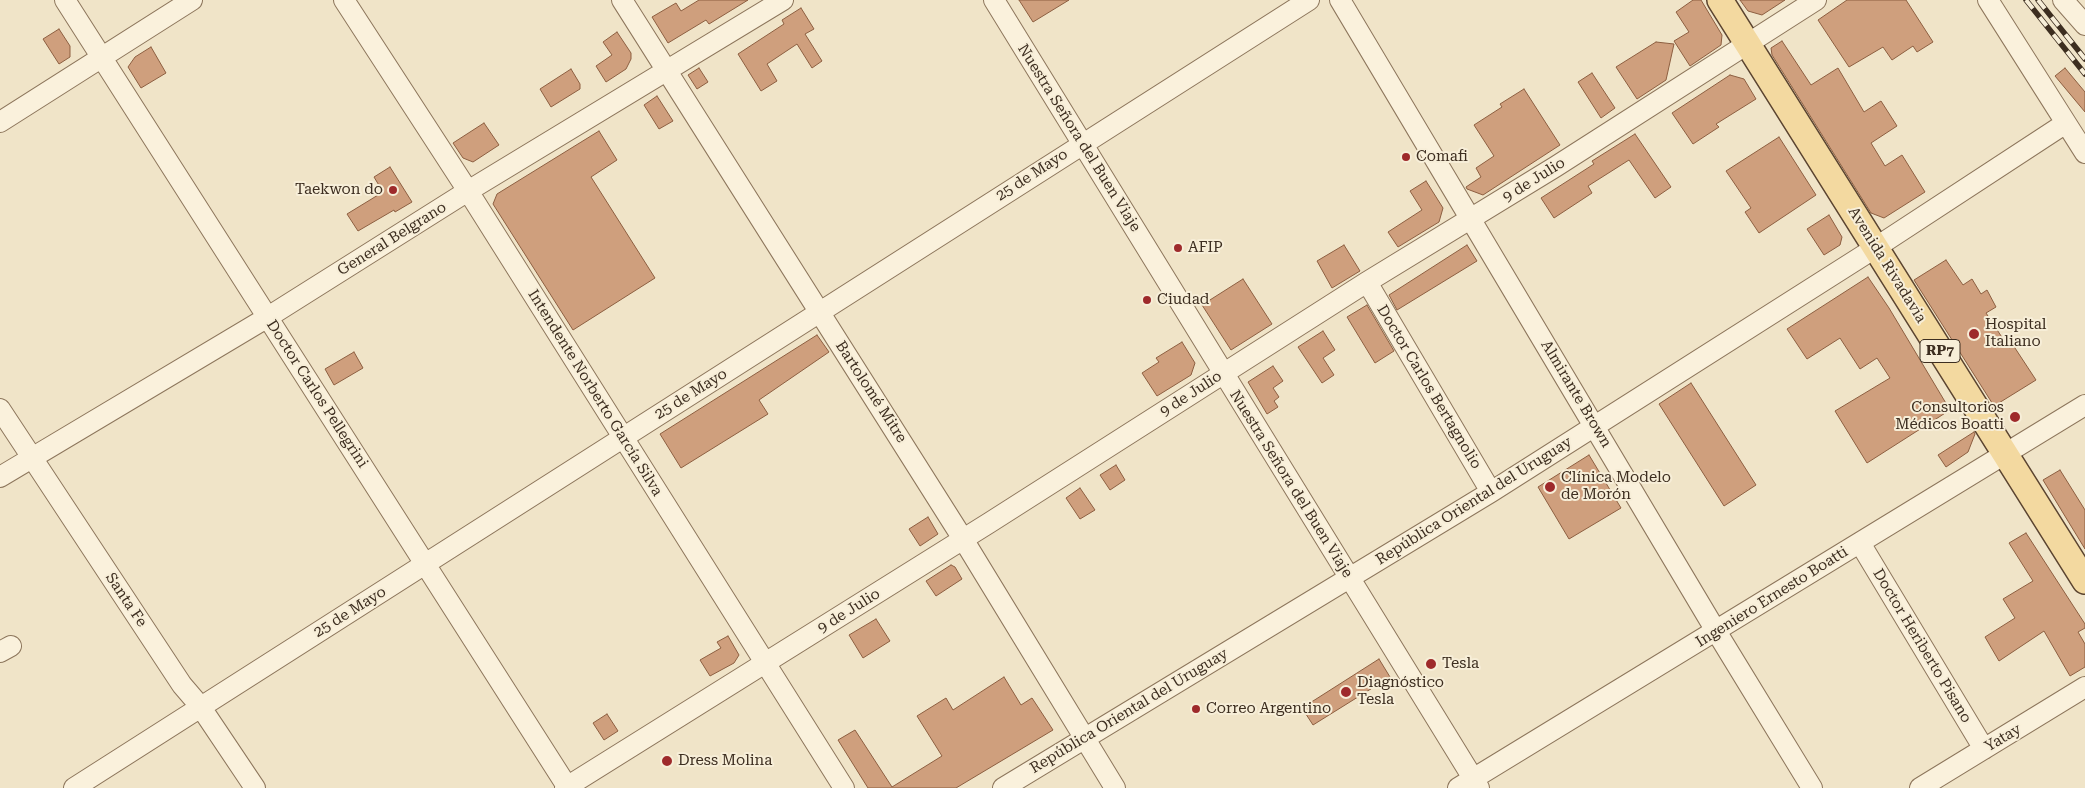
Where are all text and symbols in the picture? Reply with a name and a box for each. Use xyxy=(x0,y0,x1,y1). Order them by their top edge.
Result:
street label: Nuestra Señora del Buen Viaje xyxy=(1014,41,1144,235)
street label: 25 de Mayo xyxy=(993,145,1071,205)
place label: Comafi xyxy=(1416,148,1468,166)
marker: Comafi xyxy=(1400,151,1412,163)
street label: 9 de Julio xyxy=(1500,154,1568,206)
place label: Taekwon do xyxy=(295,181,383,199)
marker: Taekwon do xyxy=(387,184,399,196)
street label: General Belgrano xyxy=(334,198,450,280)
street label: Avenida Rivadavia xyxy=(1844,204,1930,326)
place label: AFIP xyxy=(1188,239,1223,257)
marker: AFIP xyxy=(1172,242,1184,254)
street label: Intendente Norberto García Silva xyxy=(524,286,666,500)
place label: Ciudad xyxy=(1157,291,1209,309)
marker: Ciudad xyxy=(1141,294,1153,306)
street label: Doctor Carlos Bertagnolio xyxy=(1373,302,1485,472)
place label: Hospital Italiano xyxy=(1985,316,2046,351)
street label: Doctor Carlos Pellegrini xyxy=(262,317,372,471)
marker: Hospital Italiano xyxy=(1967,327,1981,341)
street label: Almirante Brown xyxy=(1537,337,1615,451)
street label: Bartolomé Mitre xyxy=(831,338,911,446)
road number: RP7 xyxy=(1920,340,1960,362)
street label: 25 de Mayo xyxy=(651,365,731,423)
street label: 9 de Julio xyxy=(1157,367,1225,421)
street label: Nuestra Señora del Buen Viaje xyxy=(1226,387,1356,581)
place label: Consultorios Médicos Boatti xyxy=(1895,399,2004,434)
marker: Consultorios Médicos Boatti xyxy=(2008,410,2022,424)
street label: República Oriental del Uruguay xyxy=(1373,433,1575,569)
place label: Clínica Modelo de Morón xyxy=(1561,469,1671,504)
marker: Clínica Modelo de Morón xyxy=(1543,480,1557,494)
street label: Ingeniero Ernesto Boatti xyxy=(1693,543,1851,651)
street label: Doctor Heriberto Pisano xyxy=(1869,566,1975,726)
street label: Santa Fe xyxy=(101,570,151,630)
street label: 25 de Mayo xyxy=(310,583,390,641)
street label: 9 de Julio xyxy=(815,585,883,637)
street label: República Oriental del Uruguay xyxy=(1027,645,1231,777)
place label: Tesla xyxy=(1442,655,1479,673)
marker: Tesla xyxy=(1424,657,1438,671)
place label: Diagnóstico Tesla xyxy=(1357,674,1444,709)
marker: Diagnóstico Tesla xyxy=(1339,685,1353,699)
place label: Correo Argentino xyxy=(1206,700,1331,718)
marker: Correo Argentino xyxy=(1190,703,1202,715)
street label: Yatay xyxy=(1982,720,2024,756)
place label: Dress Molina xyxy=(678,752,772,770)
marker: Dress Molina xyxy=(660,754,674,768)

